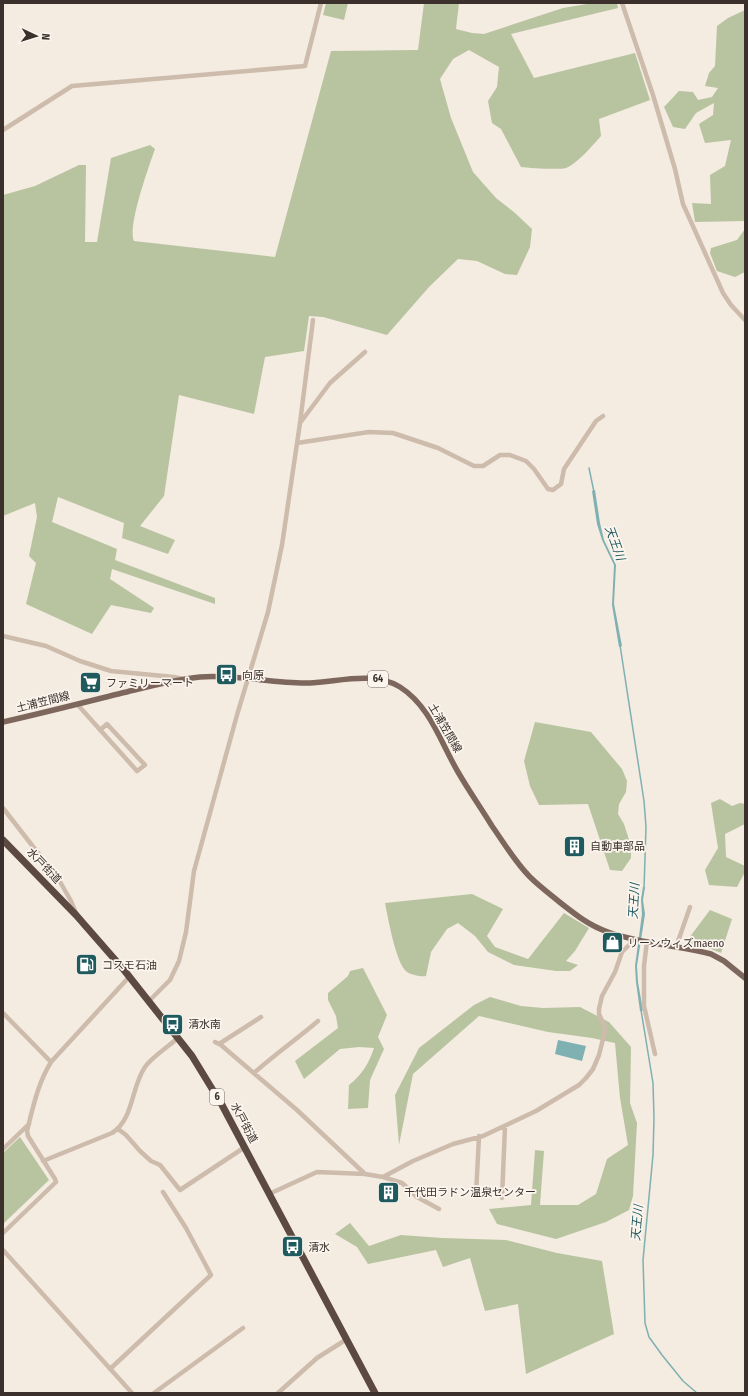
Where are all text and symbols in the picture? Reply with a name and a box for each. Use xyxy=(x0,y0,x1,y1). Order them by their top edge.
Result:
north arrow xyxy=(16,16,56,56)
text: N xyxy=(39,33,52,40)
water label: 天王川 xyxy=(602,524,628,564)
bus stop icon: 向原 xyxy=(213,662,239,688)
place label: 向原 xyxy=(242,669,264,682)
supermarket icon: ファミリーマート xyxy=(77,670,103,696)
road number: 64 xyxy=(368,671,388,687)
place label: ファミリーマート xyxy=(106,677,194,690)
street label: 土浦笠間線 xyxy=(15,689,71,715)
street label: 土浦笠間線 xyxy=(426,701,464,755)
building icon: 自動車部品 xyxy=(561,833,587,859)
place label: 自動車部品 xyxy=(590,840,645,853)
street label: 水戸街道 xyxy=(24,846,64,886)
water label: 天王川 xyxy=(626,881,642,919)
shop icon: リーンウィズmaeno xyxy=(599,930,625,956)
place label: リーンウィズmaeno xyxy=(628,937,725,950)
fuel station icon: コスモ石油 xyxy=(73,952,99,978)
place label: コスモ石油 xyxy=(102,959,157,972)
bus stop icon: 清水南 xyxy=(159,1011,185,1037)
place label: 清水南 xyxy=(188,1018,221,1031)
road number: 6 xyxy=(210,1089,224,1105)
street label: 水戸街道 xyxy=(228,1101,260,1145)
building icon: 千代田ラドン温泉センター xyxy=(376,1179,402,1205)
place label: 千代田ラドン温泉センター xyxy=(404,1186,536,1199)
water label: 天王川 xyxy=(628,1202,646,1242)
bus stop icon: 清水 xyxy=(279,1234,305,1260)
place label: 清水 xyxy=(308,1241,330,1254)

